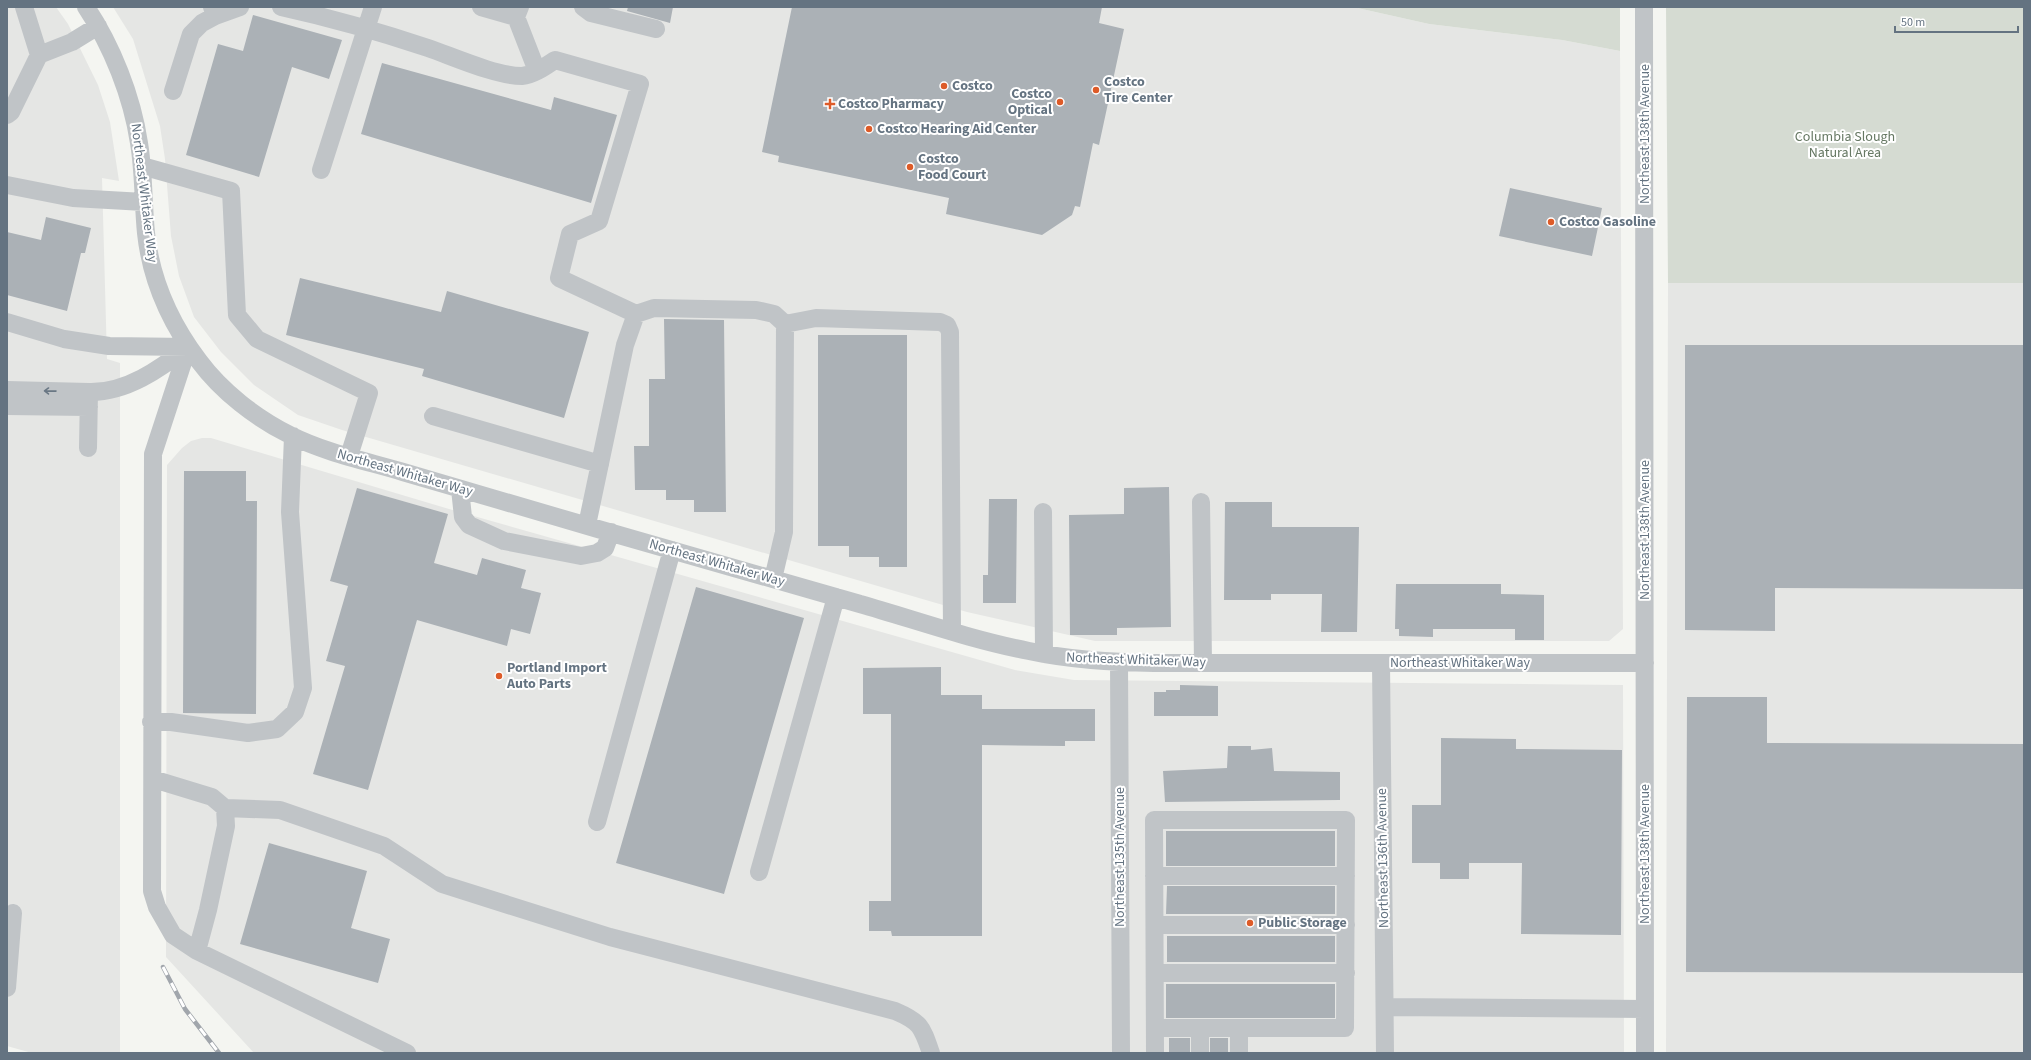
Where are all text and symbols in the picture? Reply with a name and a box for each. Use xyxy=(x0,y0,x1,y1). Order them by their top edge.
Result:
scale bar xyxy=(1895,8,2018,34)
text: 50 m xyxy=(1901,14,1925,31)
street label: Northeast 138th Avenue xyxy=(1635,64,1655,204)
place label: Costco Tire Center xyxy=(1104,72,1173,108)
place label: Costco xyxy=(952,76,993,96)
marker: Costco xyxy=(939,81,949,91)
place label: Costco Optical xyxy=(1008,84,1052,120)
marker: Costco Tire Center xyxy=(1091,85,1101,95)
place label: Costco Pharmacy xyxy=(838,94,945,114)
marker: Costco Optical xyxy=(1055,97,1065,107)
marker: Costco Pharmacy xyxy=(825,99,835,109)
place label: Costco Hearing Aid Center xyxy=(877,119,1037,139)
street label: Northeast Whitaker Way xyxy=(126,122,163,264)
marker: Costco Hearing Aid Center xyxy=(864,124,874,134)
park label: Columbia Slough Natural Area xyxy=(1795,127,1895,163)
place label: Costco Food Court xyxy=(918,149,987,185)
marker: Costco Food Court xyxy=(905,162,915,172)
place label: Costco Gasoline xyxy=(1559,212,1656,232)
marker: Costco Gasoline xyxy=(1546,217,1556,227)
one-way arrow xyxy=(44,387,57,395)
street label: Northeast Whitaker Way xyxy=(335,444,475,502)
street label: Northeast 138th Avenue xyxy=(1635,460,1655,600)
street label: Northeast Whitaker Way xyxy=(647,534,787,592)
street label: Northeast Whitaker Way xyxy=(1066,648,1207,672)
street label: Northeast Whitaker Way xyxy=(1390,653,1530,673)
place label: Portland Import Auto Parts xyxy=(506,658,608,694)
marker: Portland Import Auto Parts xyxy=(494,671,504,681)
street label: Northeast 138th Avenue xyxy=(1635,784,1655,924)
street label: Northeast 135th Avenue xyxy=(1110,787,1130,927)
street label: Northeast 136th Avenue xyxy=(1372,788,1394,928)
place label: Public Storage xyxy=(1258,913,1347,933)
marker: Public Storage xyxy=(1245,918,1255,928)

